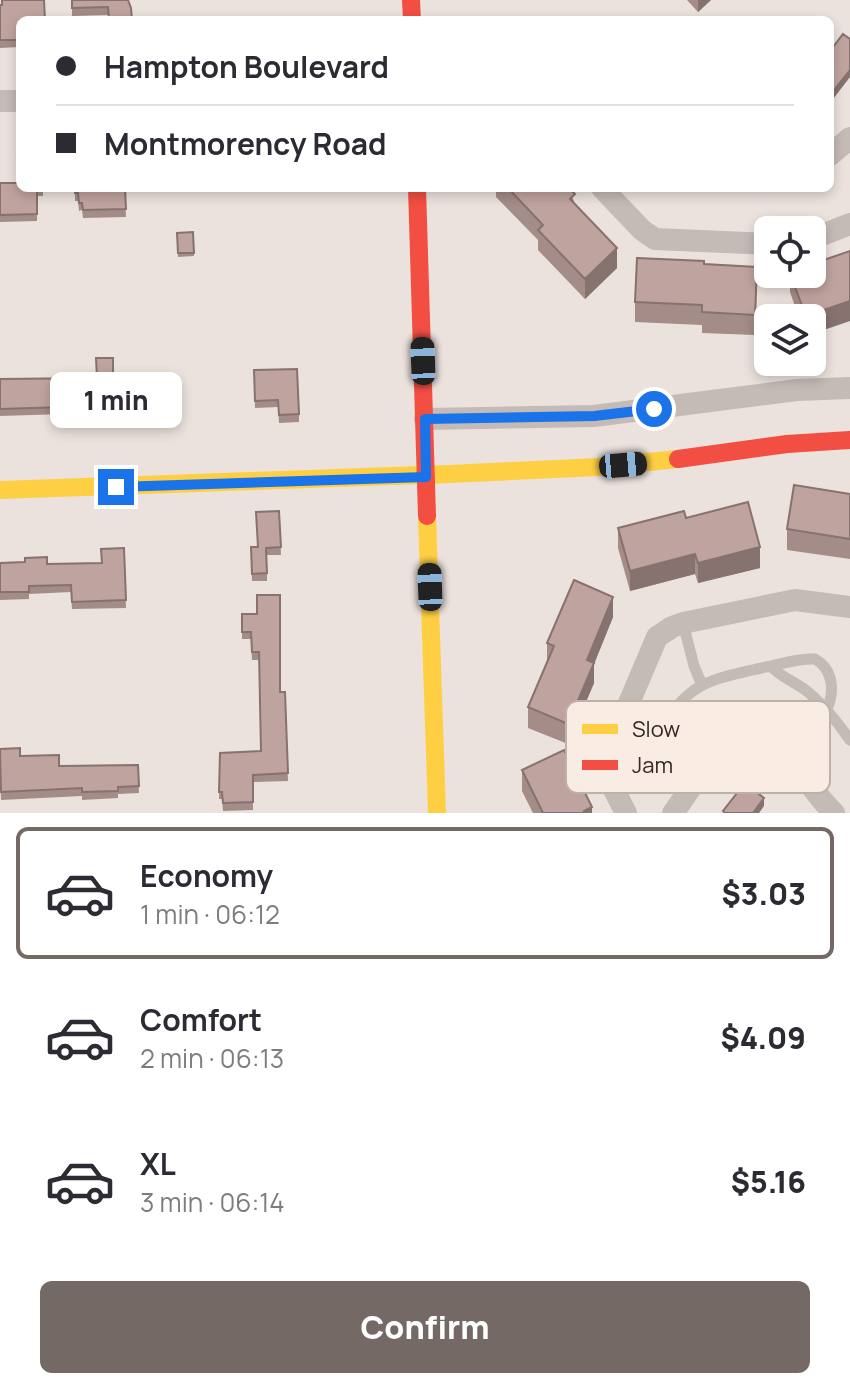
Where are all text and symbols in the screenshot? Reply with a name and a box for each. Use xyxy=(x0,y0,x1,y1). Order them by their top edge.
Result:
text: Hampton Boulevard xyxy=(104,46,389,87)
text: Montmorency Road xyxy=(104,123,387,164)
map controls xyxy=(754,216,826,376)
button: locate xyxy=(754,216,826,288)
button: layers xyxy=(754,304,826,376)
car xyxy=(410,337,436,385)
callout: 1 min xyxy=(50,371,182,427)
text: 1 min xyxy=(83,382,149,418)
route start xyxy=(636,391,672,427)
car xyxy=(598,451,648,479)
route end xyxy=(98,469,134,505)
car xyxy=(417,563,443,611)
legend xyxy=(566,701,830,793)
text: Slow xyxy=(632,714,680,744)
text: Jam xyxy=(632,750,673,780)
text: Economy xyxy=(140,855,273,896)
icon: car xyxy=(44,857,116,929)
text: $3.03 xyxy=(721,873,806,914)
text: 1 min · 06:12 xyxy=(140,896,280,932)
text: Comfort xyxy=(140,999,262,1040)
icon: car xyxy=(44,1001,116,1073)
text: $4.09 xyxy=(720,1017,806,1058)
text: 2 min · 06:13 xyxy=(140,1040,284,1076)
text: XL xyxy=(140,1143,176,1184)
icon: car xyxy=(44,1145,116,1217)
text: $5.16 xyxy=(731,1161,806,1202)
text: 3 min · 06:14 xyxy=(140,1184,285,1220)
button: Confirm xyxy=(40,1281,810,1373)

